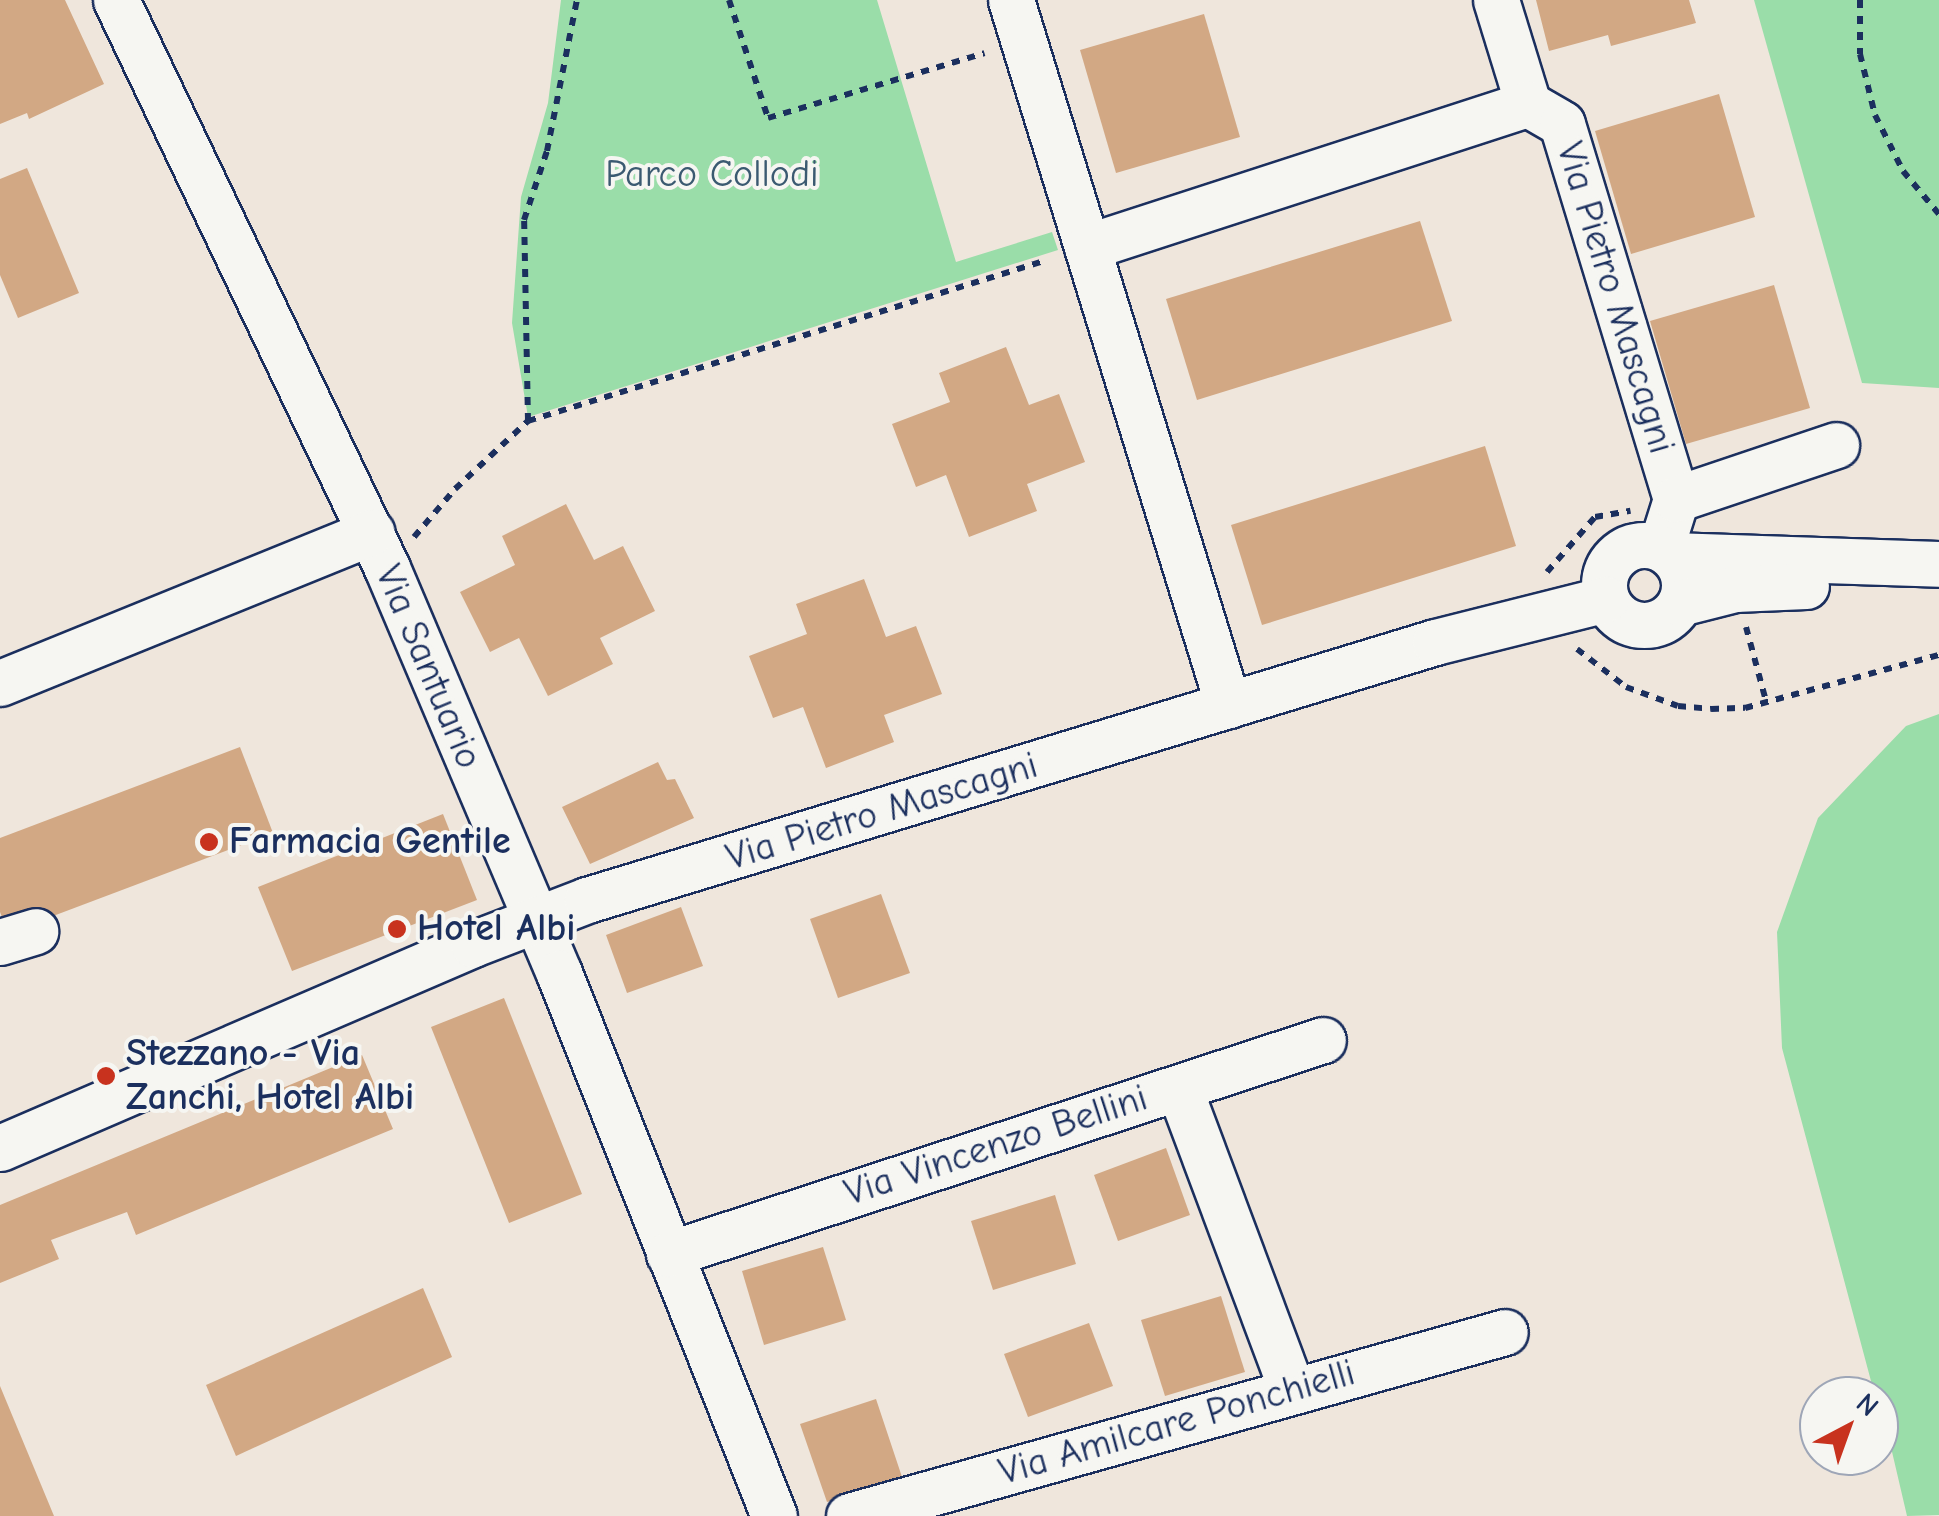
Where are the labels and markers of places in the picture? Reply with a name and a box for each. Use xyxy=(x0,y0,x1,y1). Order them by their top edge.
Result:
place label: Farmacia Gentile xyxy=(229,819,511,865)
marker: Farmacia Gentile xyxy=(198,831,220,853)
place label: Hotel Albi xyxy=(417,906,575,952)
marker: Hotel Albi xyxy=(386,918,408,940)
place label: Stezzano - Via Zanchi, Hotel Albi xyxy=(126,1031,414,1120)
marker: Stezzano - Via Zanchi, Hotel Albi xyxy=(95,1065,117,1087)

